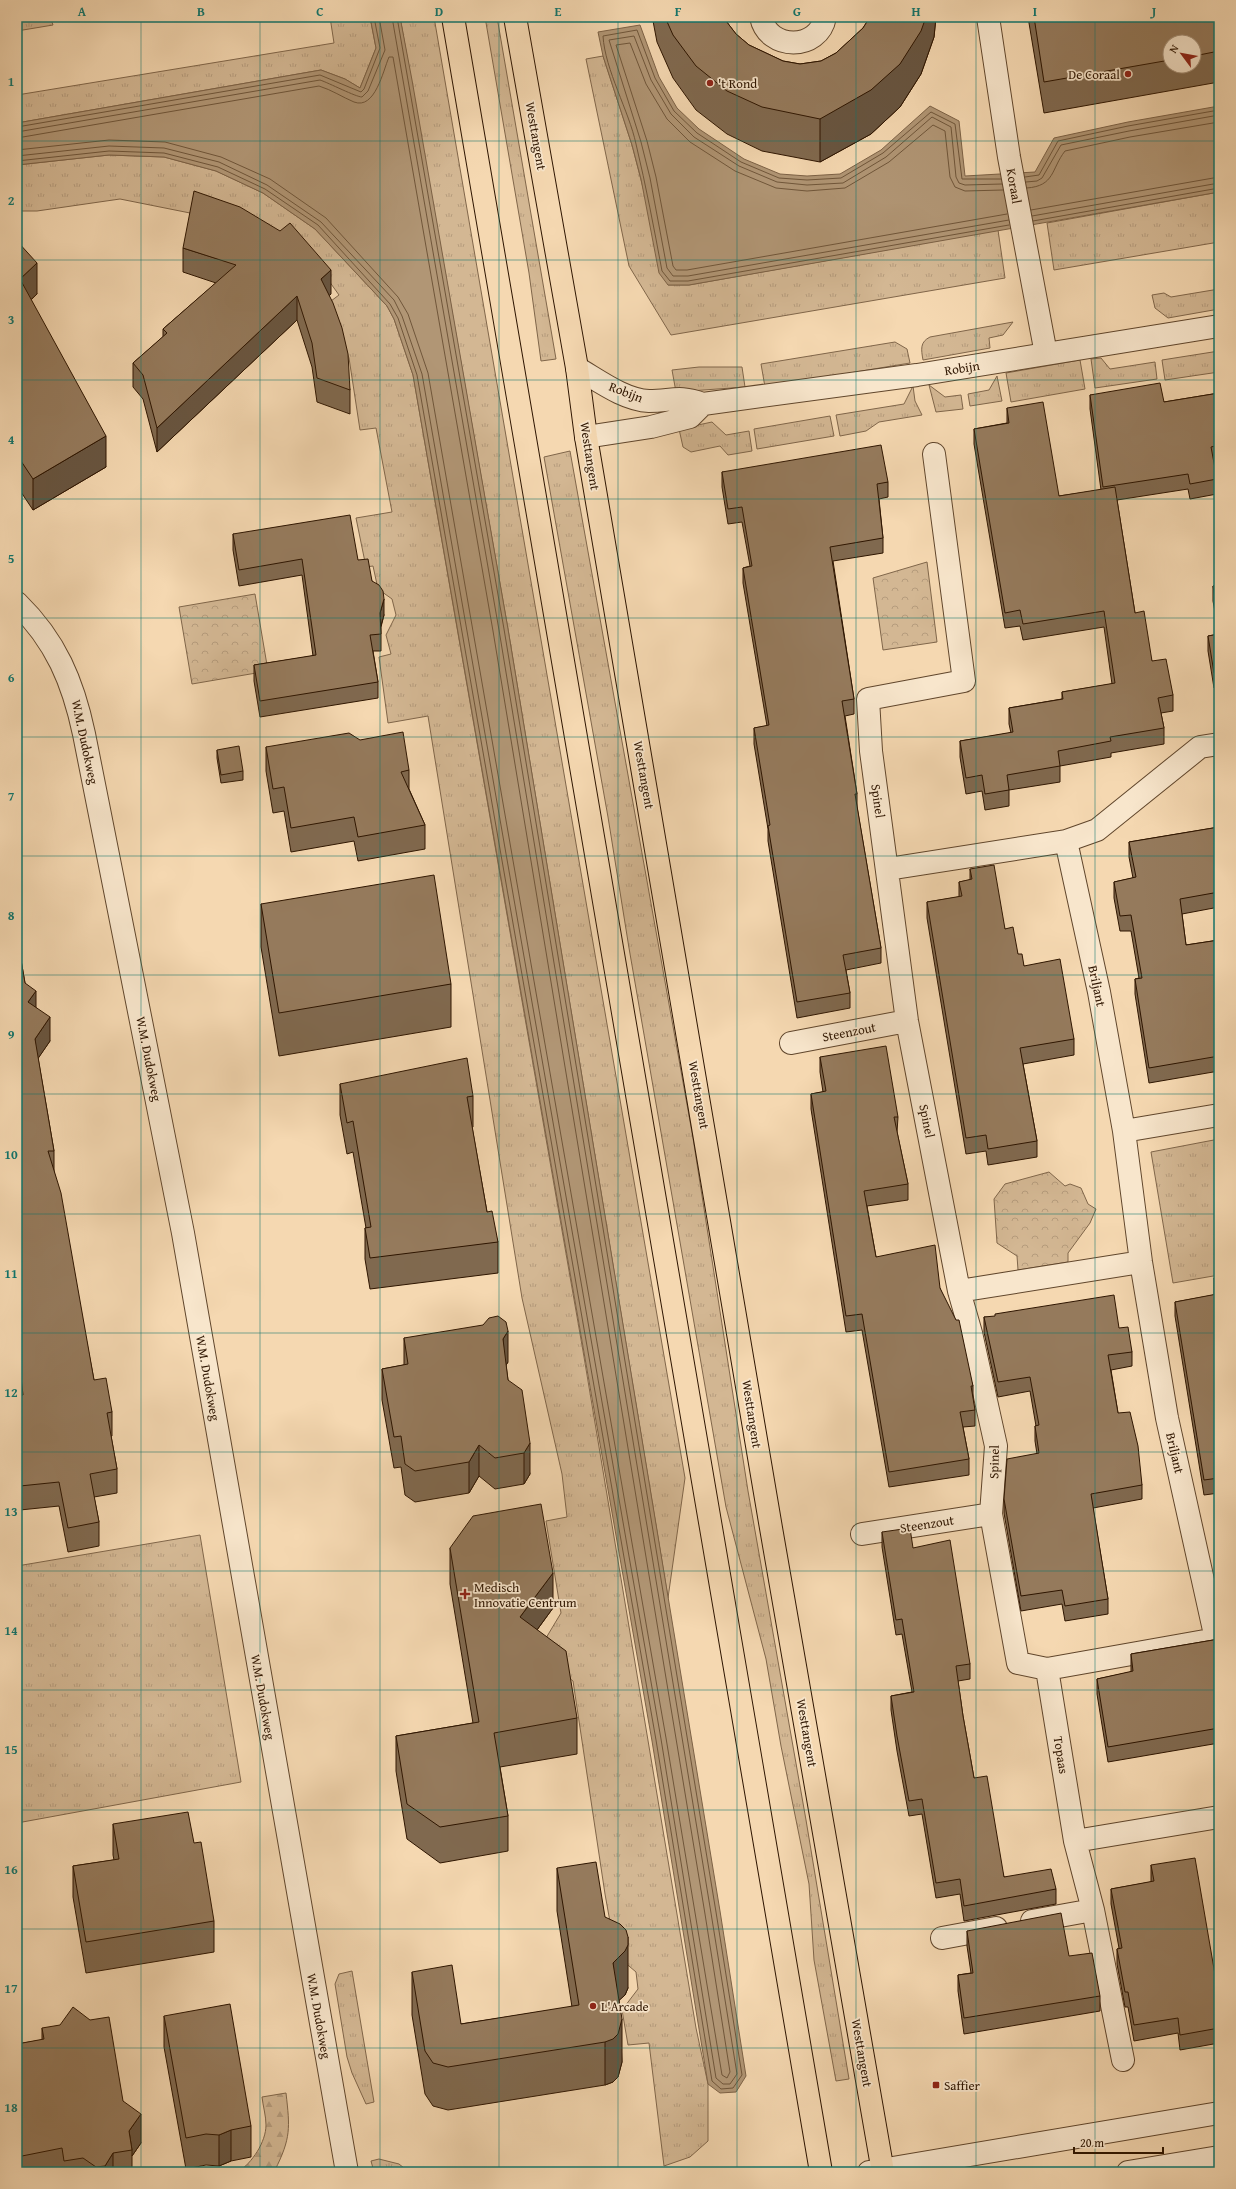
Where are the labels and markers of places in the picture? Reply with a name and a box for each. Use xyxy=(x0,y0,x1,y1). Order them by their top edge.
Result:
place label: De Coraal xyxy=(1068,65,1120,84)
marker: De Coraal xyxy=(1123,69,1133,79)
place label: 't Rond xyxy=(718,74,757,93)
marker: 't Rond xyxy=(705,78,715,88)
place label: Medisch Innovatie Centrum xyxy=(474,1578,577,1612)
marker: Medisch Innovatie Centrum xyxy=(459,1588,471,1600)
place label: L'Arcade xyxy=(601,1997,649,2016)
marker: L'Arcade xyxy=(588,2001,598,2011)
place label: Saffier xyxy=(944,2076,981,2095)
marker: Saffier xyxy=(931,2080,941,2090)

